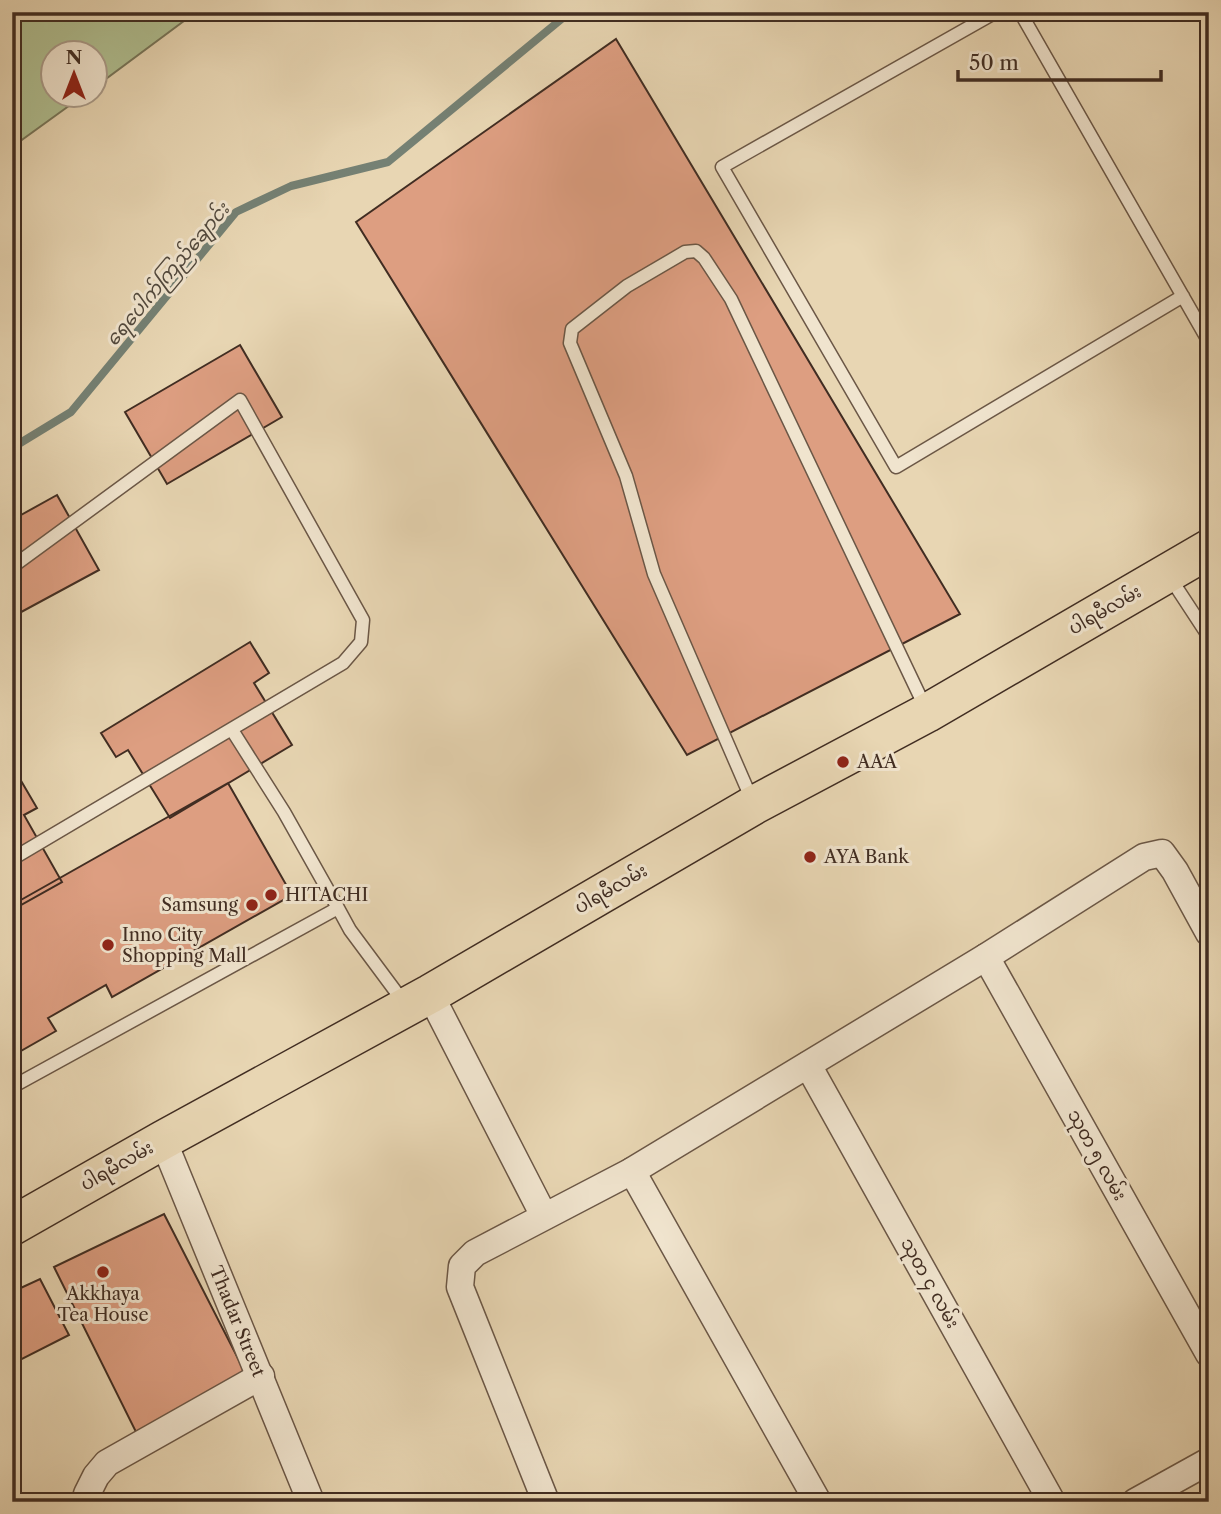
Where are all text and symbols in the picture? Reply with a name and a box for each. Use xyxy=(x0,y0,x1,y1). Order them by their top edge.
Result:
north arrow xyxy=(38,38,108,108)
scale bar xyxy=(958,38,1162,82)
text: N xyxy=(66,46,82,69)
text: 50 m xyxy=(969,50,1019,75)
water label: ရေပေါက်ကြည်ချောင်း xyxy=(99,196,238,353)
street label: ပါရမီလမ်း xyxy=(1063,578,1147,643)
place label: AAA xyxy=(856,751,898,773)
marker: AAA xyxy=(835,754,851,770)
place label: AYA Bank xyxy=(823,846,910,868)
marker: AYA Bank xyxy=(802,849,818,865)
street label: ပါရမီလမ်း xyxy=(569,857,653,922)
place label: HITACHI xyxy=(285,884,368,906)
marker: HITACHI xyxy=(263,887,279,903)
place label: Samsung xyxy=(161,894,238,916)
marker: Samsung xyxy=(244,897,260,913)
place label: Inno City Shopping Mall xyxy=(122,924,247,967)
marker: Inno City Shopping Mall xyxy=(100,937,116,953)
street label: သုတ ၅ လမ်း xyxy=(1059,1105,1133,1206)
street label: ပါရမီလမ်း xyxy=(75,1134,159,1199)
street label: သုတ ၄ လမ်း xyxy=(893,1233,966,1334)
street label: Thadar Street xyxy=(205,1263,270,1381)
marker: Akkhaya Tea House xyxy=(95,1264,111,1280)
place label: Akkhaya Tea House xyxy=(58,1283,148,1326)

